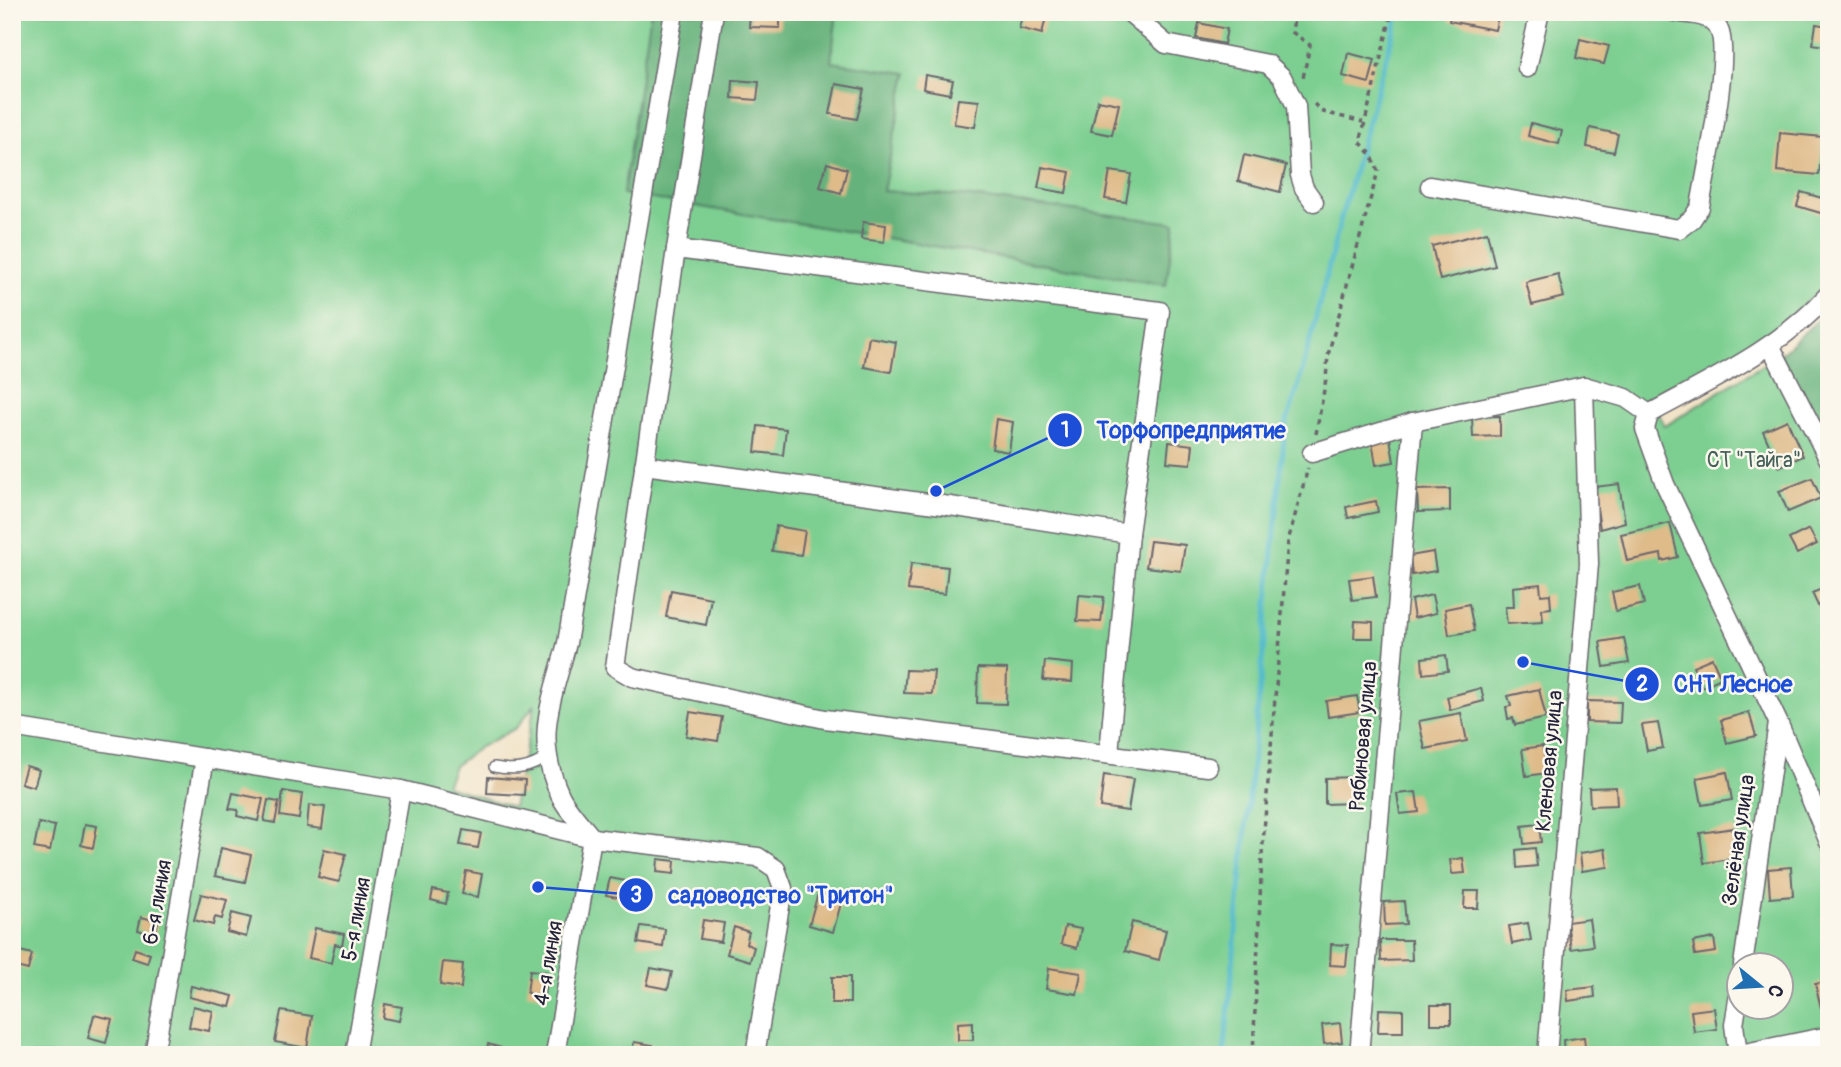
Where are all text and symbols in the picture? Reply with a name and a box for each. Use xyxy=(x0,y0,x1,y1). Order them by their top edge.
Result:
callout: Торфопредприятие xyxy=(1047,408,1299,452)
text: Торфопредприятие xyxy=(1096,416,1286,445)
text: 1 xyxy=(1061,417,1069,444)
park label: СТ "Тайга" xyxy=(1707,447,1801,474)
street label: Рябиновая улица xyxy=(1344,660,1383,812)
callout: СНТ Лесное xyxy=(1625,662,1806,706)
text: СНТ Лесное xyxy=(1674,670,1793,699)
text: 2 xyxy=(1636,671,1648,698)
street label: Кленовая улица xyxy=(1530,689,1569,833)
street label: Зелёная улица xyxy=(1716,773,1761,907)
street label: 6-я линия xyxy=(137,858,178,947)
callout: садоводство "Тритон" xyxy=(619,873,907,917)
street label: 5-я линия xyxy=(336,875,377,963)
text: садоводство "Тритон" xyxy=(667,881,894,910)
text: 3 xyxy=(630,882,642,909)
street label: 4-я линия xyxy=(528,919,569,1008)
north arrow xyxy=(1726,951,1796,1021)
text: С xyxy=(1762,982,1788,1000)

